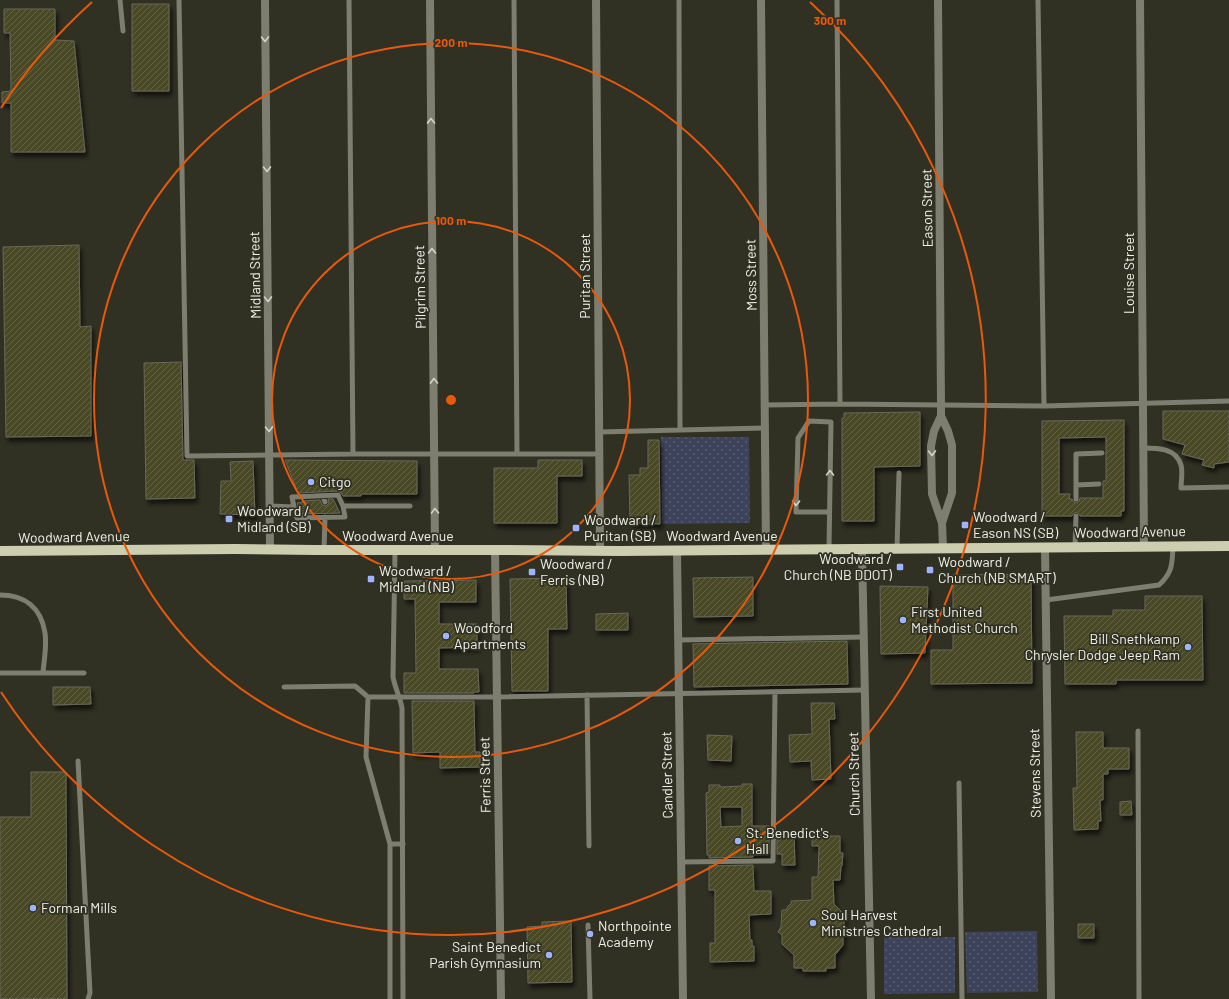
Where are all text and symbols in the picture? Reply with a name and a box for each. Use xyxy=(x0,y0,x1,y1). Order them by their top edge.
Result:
text: 300 m xyxy=(814,13,846,27)
text: 200 m xyxy=(435,35,467,49)
one-way arrow xyxy=(261,36,269,42)
one-way arrow xyxy=(427,118,435,124)
one-way arrow xyxy=(263,166,271,172)
street label: Eason Street xyxy=(917,169,936,247)
text: 100 m xyxy=(436,213,466,227)
street label: Midland Street xyxy=(245,231,264,319)
street label: Louise Street xyxy=(1120,232,1137,314)
street label: Puritan Street xyxy=(576,233,593,319)
street label: Moss Street xyxy=(741,239,760,311)
street label: Pilgrim Street xyxy=(410,245,429,329)
one-way arrow xyxy=(428,248,436,254)
one-way arrow xyxy=(264,296,272,302)
one-way arrow xyxy=(429,378,438,384)
centre of rings xyxy=(444,393,458,407)
one-way arrow xyxy=(265,426,273,432)
one-way arrow xyxy=(927,450,936,456)
one-way arrow xyxy=(826,470,834,476)
place label: Citgo xyxy=(319,473,351,490)
marker: Citgo xyxy=(306,477,316,487)
one-way arrow xyxy=(792,500,801,506)
place label: Woodward / Midland (SB) xyxy=(237,502,311,535)
one-way arrow xyxy=(431,508,439,514)
place label: Woodward / Eason NS (SB) xyxy=(973,508,1058,541)
place label: Woodward / Puritan (SB) xyxy=(584,511,657,544)
marker: Woodward / Midland (SB) xyxy=(224,514,234,524)
marker: Woodward / Eason NS (SB) xyxy=(960,520,970,530)
street label: Woodward Avenue xyxy=(1074,522,1186,541)
marker: Woodward / Puritan (SB) xyxy=(571,523,581,533)
street label: Woodward Avenue xyxy=(18,527,130,546)
street label: Woodward Avenue xyxy=(342,527,454,544)
street label: Woodward Avenue xyxy=(666,527,778,544)
place label: Woodward / Church (NB DDOT) xyxy=(784,550,892,583)
place label: Woodward / Church (NB SMART) xyxy=(938,553,1056,586)
place label: Woodward / Ferris (NB) xyxy=(540,555,613,588)
place label: Woodward / Midland (NB) xyxy=(379,562,454,595)
marker: Woodward / Church (NB DDOT) xyxy=(895,562,905,572)
marker: Woodward / Church (NB SMART) xyxy=(925,565,935,575)
marker: Woodward / Ferris (NB) xyxy=(527,567,537,577)
marker: Woodward / Midland (NB) xyxy=(366,574,376,584)
place label: First United Methodist Church xyxy=(911,603,1018,636)
marker: First United Methodist Church xyxy=(898,615,908,625)
place label: Woodford Apartments xyxy=(454,619,526,652)
place label: Bill Snethkamp Chrysler Dodge Jeep Ram xyxy=(1025,630,1180,663)
marker: Woodford Apartments xyxy=(441,631,451,641)
marker: Bill Snethkamp Chrysler Dodge Jeep Ram xyxy=(1183,642,1193,652)
street label: Stevens Street xyxy=(1025,728,1044,818)
street label: Candler Street xyxy=(657,731,676,819)
street label: Church Street xyxy=(844,732,863,816)
street label: Ferris Street xyxy=(475,737,494,813)
place label: St. Benedict's Hall xyxy=(746,824,829,857)
marker: St. Benedict's Hall xyxy=(733,836,743,846)
place label: Forman Mills xyxy=(41,899,117,916)
marker: Forman Mills xyxy=(28,903,38,913)
place label: Soul Harvest Ministries Cathedral xyxy=(821,906,942,939)
place label: Northpointe Academy xyxy=(598,917,672,950)
marker: Soul Harvest Ministries Cathedral xyxy=(808,918,818,928)
marker: Northpointe Academy xyxy=(585,929,595,939)
place label: Saint Benedict Parish Gymnasium xyxy=(429,938,541,971)
marker: Saint Benedict Parish Gymnasium xyxy=(544,950,554,960)

